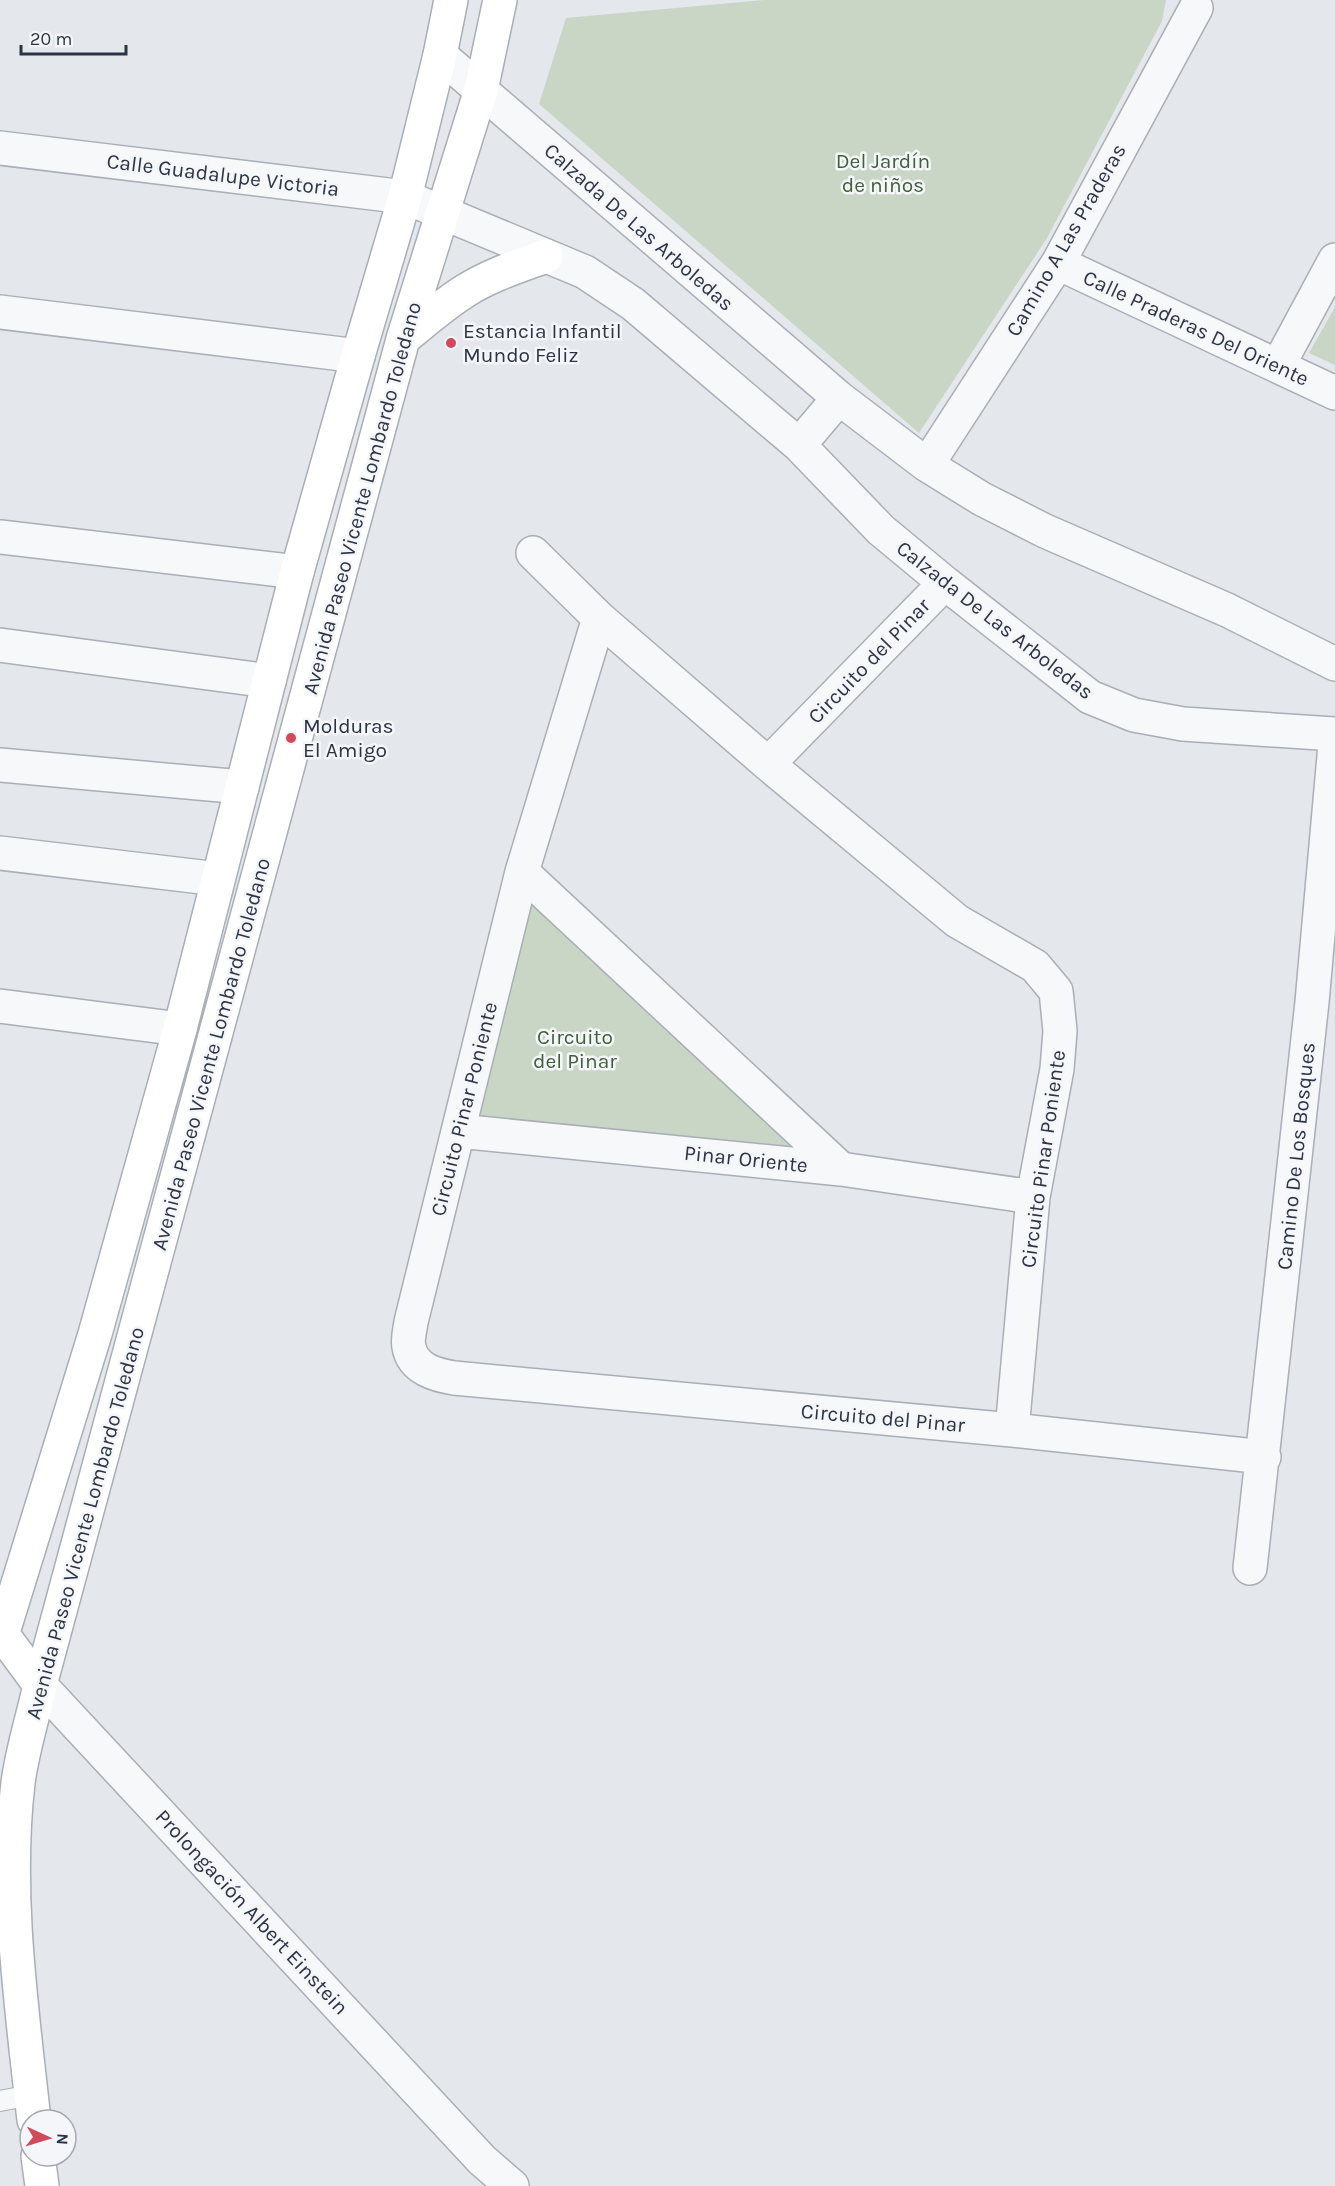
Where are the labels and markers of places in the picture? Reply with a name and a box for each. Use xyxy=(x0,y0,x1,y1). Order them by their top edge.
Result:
place label: Estancia Infantil Mundo Feliz xyxy=(463,319,622,367)
marker: Estancia Infantil Mundo Feliz xyxy=(444,336,458,350)
place label: Molduras El Amigo xyxy=(303,714,394,762)
marker: Molduras El Amigo xyxy=(284,731,298,745)

